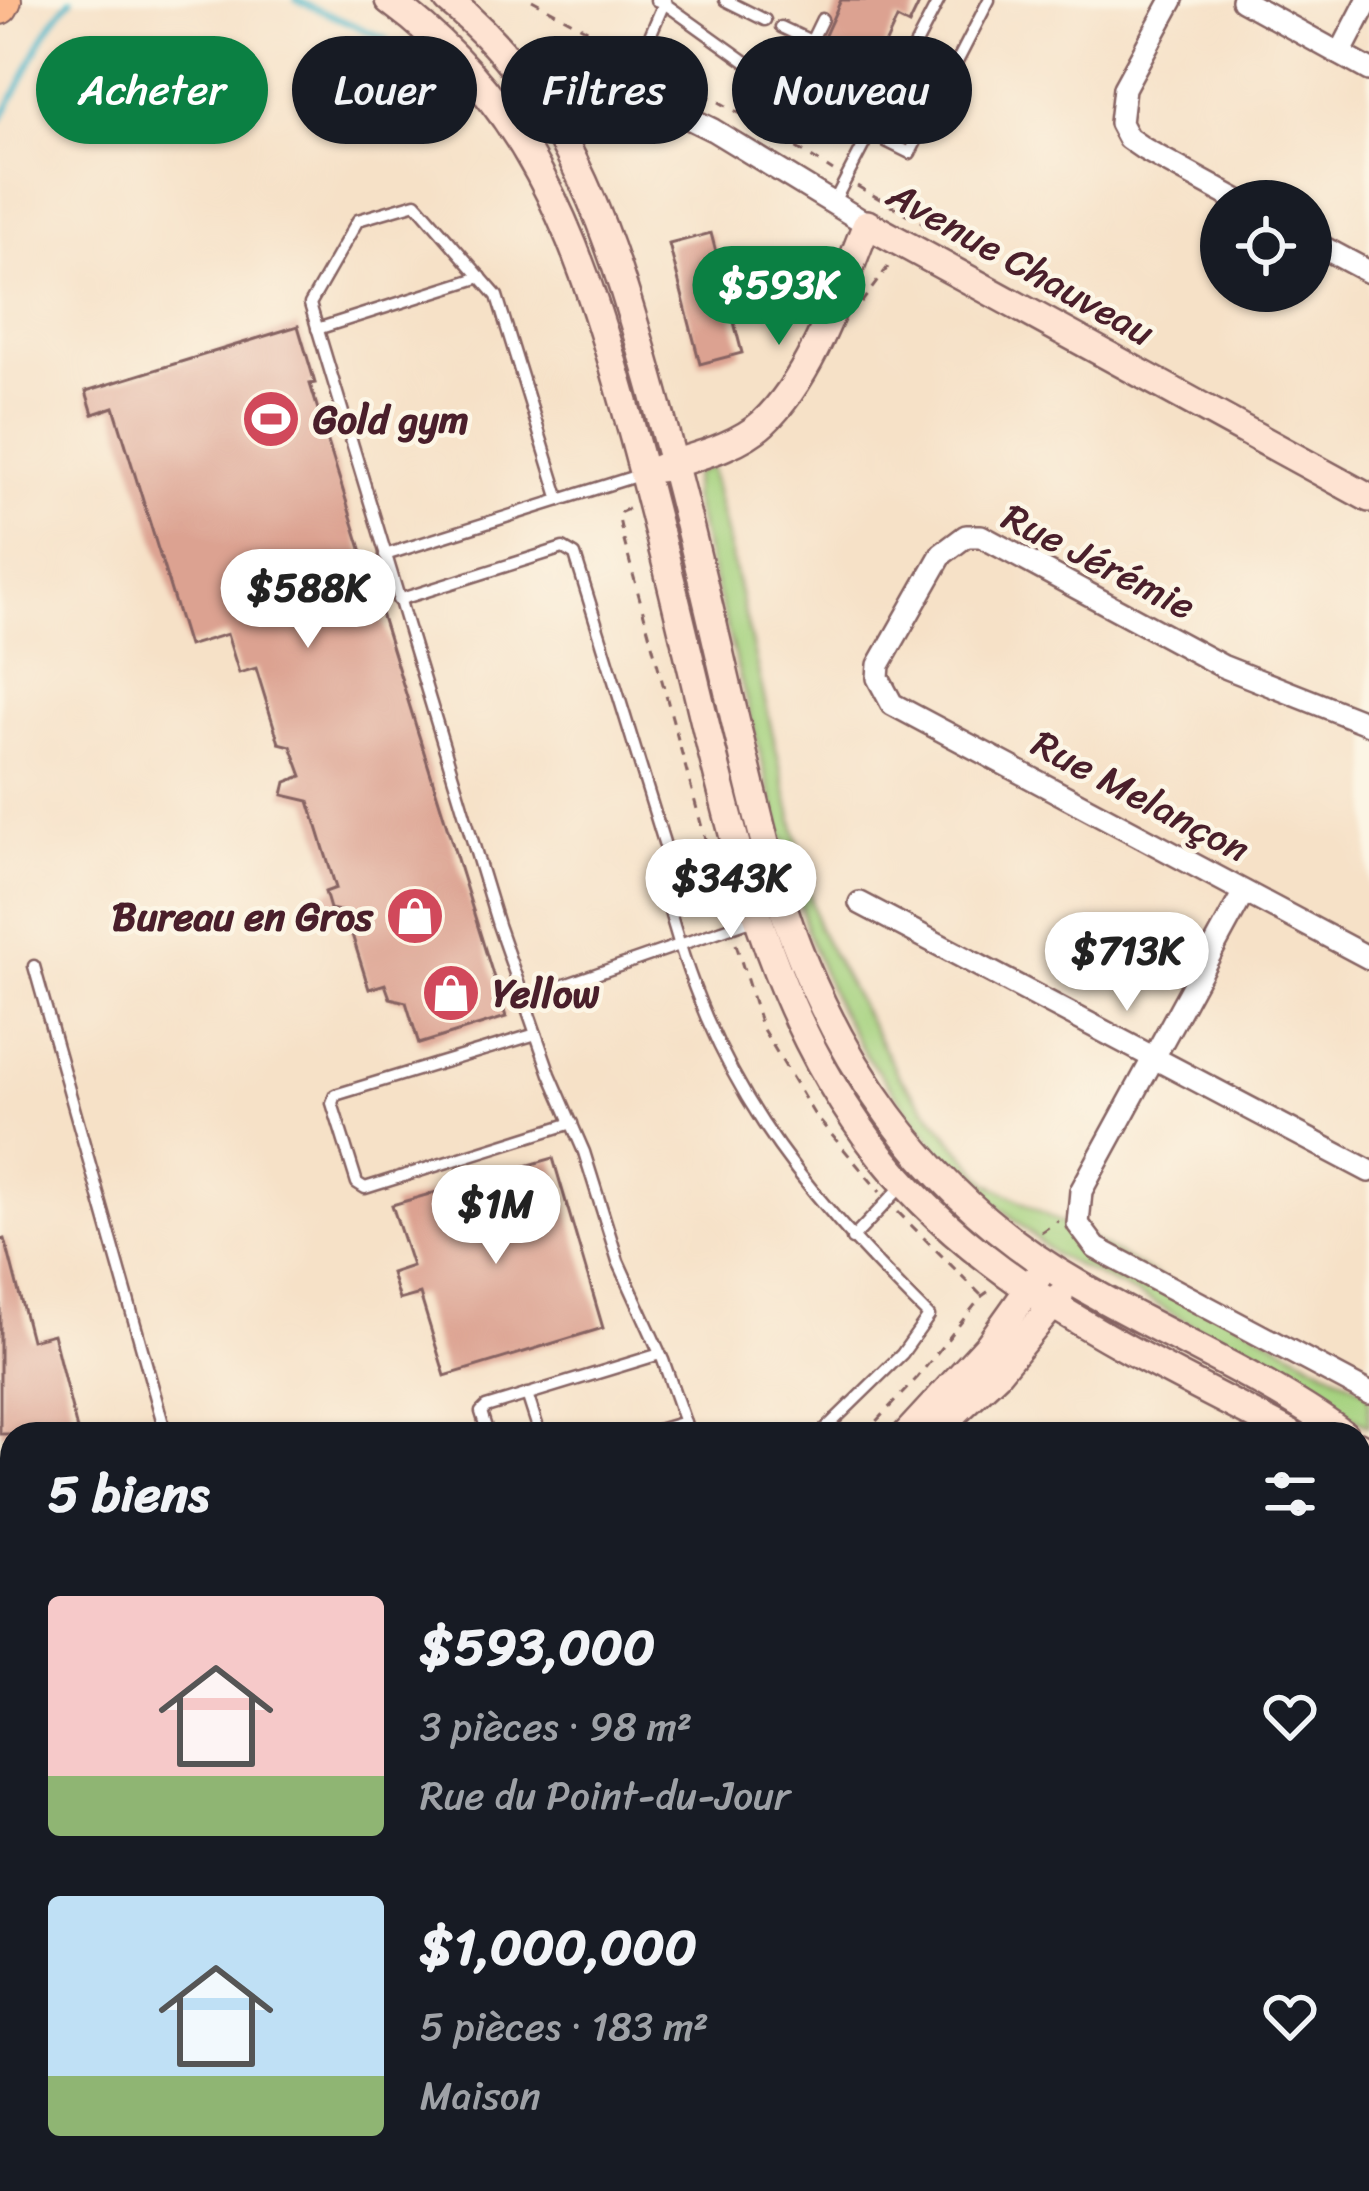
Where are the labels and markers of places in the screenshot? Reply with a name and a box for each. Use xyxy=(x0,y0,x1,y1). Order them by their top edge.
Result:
pin: $593K xyxy=(695,246,863,348)
place label: Gold gym xyxy=(313,385,469,454)
sports icon: Gold gym xyxy=(240,388,302,450)
pin: $588K xyxy=(224,549,392,651)
pin: $343K xyxy=(647,839,815,941)
place label: Bureau en Gros xyxy=(112,882,374,951)
shop icon: Bureau en Gros xyxy=(384,885,446,947)
pin: $713K xyxy=(1043,912,1211,1014)
place label: Yellow xyxy=(493,959,599,1028)
shop icon: Yellow xyxy=(420,962,482,1024)
pin: $1M xyxy=(438,1165,554,1267)

